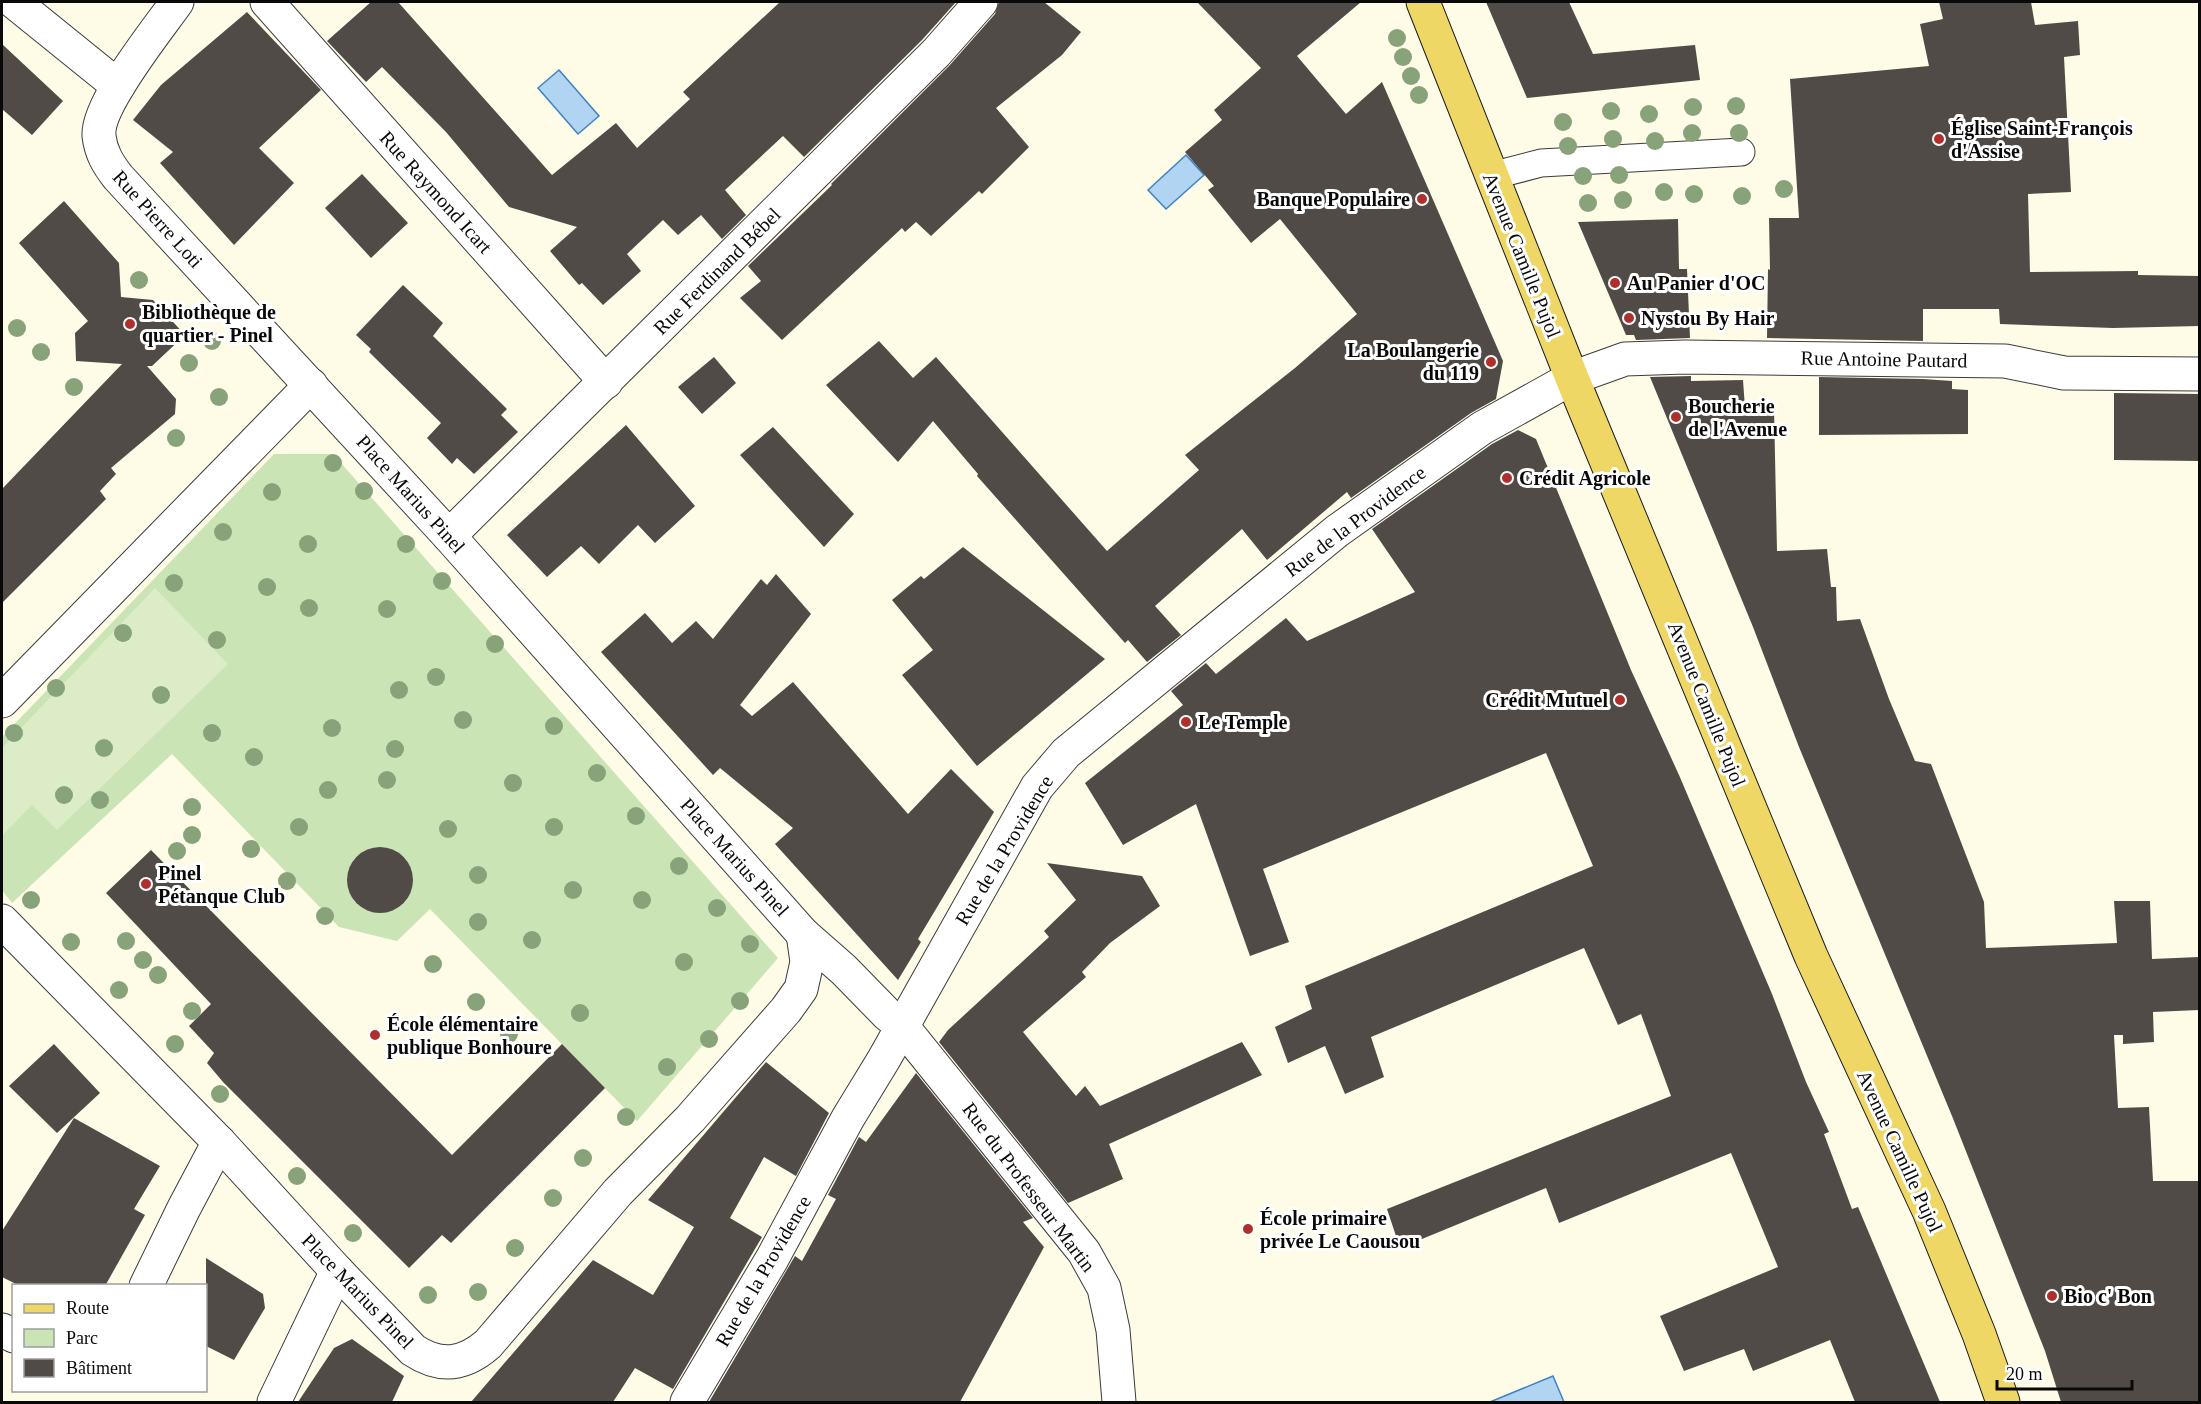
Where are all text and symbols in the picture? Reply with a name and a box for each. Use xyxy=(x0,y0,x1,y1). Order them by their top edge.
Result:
place label: Église Saint-François d'Assise xyxy=(1951,117,2133,162)
street label: Rue Raymond Icart xyxy=(375,126,497,259)
marker: Église Saint-François d'Assise xyxy=(1932,132,1946,146)
street label: Rue Pierre Loti xyxy=(109,166,208,273)
street label: Avenue Camille Pujol xyxy=(1478,169,1565,342)
place label: Banque Populaire xyxy=(1256,188,1410,211)
marker: Banque Populaire xyxy=(1415,192,1429,206)
street label: Rue Ferdinand Bébel xyxy=(649,203,785,339)
place label: Au Panier d'OC xyxy=(1627,272,1766,294)
marker: Au Panier d'OC xyxy=(1608,276,1622,290)
place label: Bibliothèque de quartier - Pinel xyxy=(142,301,276,347)
place label: Nystou By Hair xyxy=(1641,307,1774,330)
marker: Nystou By Hair xyxy=(1622,311,1636,325)
marker: Bibliothèque de quartier - Pinel xyxy=(123,317,137,331)
place label: La Boulangerie du 119 xyxy=(1347,339,1479,384)
street label: Rue Antoine Pautard xyxy=(1801,347,1967,371)
marker: La Boulangerie du 119 xyxy=(1484,355,1498,369)
place label: Boucherie de l'Avenue xyxy=(1688,395,1787,440)
marker: Boucherie de l'Avenue xyxy=(1669,410,1683,424)
street label: Place Marius Pinel xyxy=(352,430,470,558)
street label: Rue de la Providence xyxy=(1280,461,1430,581)
place label: Crédit Agricole xyxy=(1519,467,1651,490)
marker: Crédit Agricole xyxy=(1500,471,1514,485)
street label: Avenue Camille Pujol xyxy=(1663,618,1750,791)
place label: Crédit Mutuel xyxy=(1485,689,1608,711)
marker: Crédit Mutuel xyxy=(1613,693,1627,707)
place label: Le Temple xyxy=(1198,711,1288,734)
marker: Le Temple xyxy=(1179,715,1193,729)
street label: Rue de la Providence xyxy=(951,771,1057,929)
street label: Place Marius Pinel xyxy=(676,793,794,921)
place label: Pinel Pétanque Club xyxy=(158,862,285,908)
marker: Pinel Pétanque Club xyxy=(139,877,153,891)
place label: École élémentaire publique Bonhoure xyxy=(387,1013,552,1059)
marker: École élémentaire publique Bonhoure xyxy=(368,1028,382,1042)
street label: Avenue Camille Pujol xyxy=(1852,1066,1947,1236)
street label: Rue du Professeur Martin xyxy=(958,1098,1100,1276)
street label: Rue de la Providence xyxy=(711,1192,815,1350)
place label: École primaire privée Le Caousou xyxy=(1260,1207,1420,1253)
marker: École primaire privée Le Caousou xyxy=(1241,1222,1255,1236)
street label: Place Marius Pinel xyxy=(298,1229,419,1353)
legend xyxy=(12,1284,207,1392)
place label: Bio c' Bon xyxy=(2064,1285,2152,1307)
marker: Bio c' Bon xyxy=(2045,1289,2059,1303)
text: Route xyxy=(66,1298,109,1318)
text: Parc xyxy=(66,1328,98,1348)
scale bar xyxy=(1997,1353,2132,1391)
text: Bâtiment xyxy=(66,1358,132,1378)
text: 20 m xyxy=(2006,1364,2043,1384)

